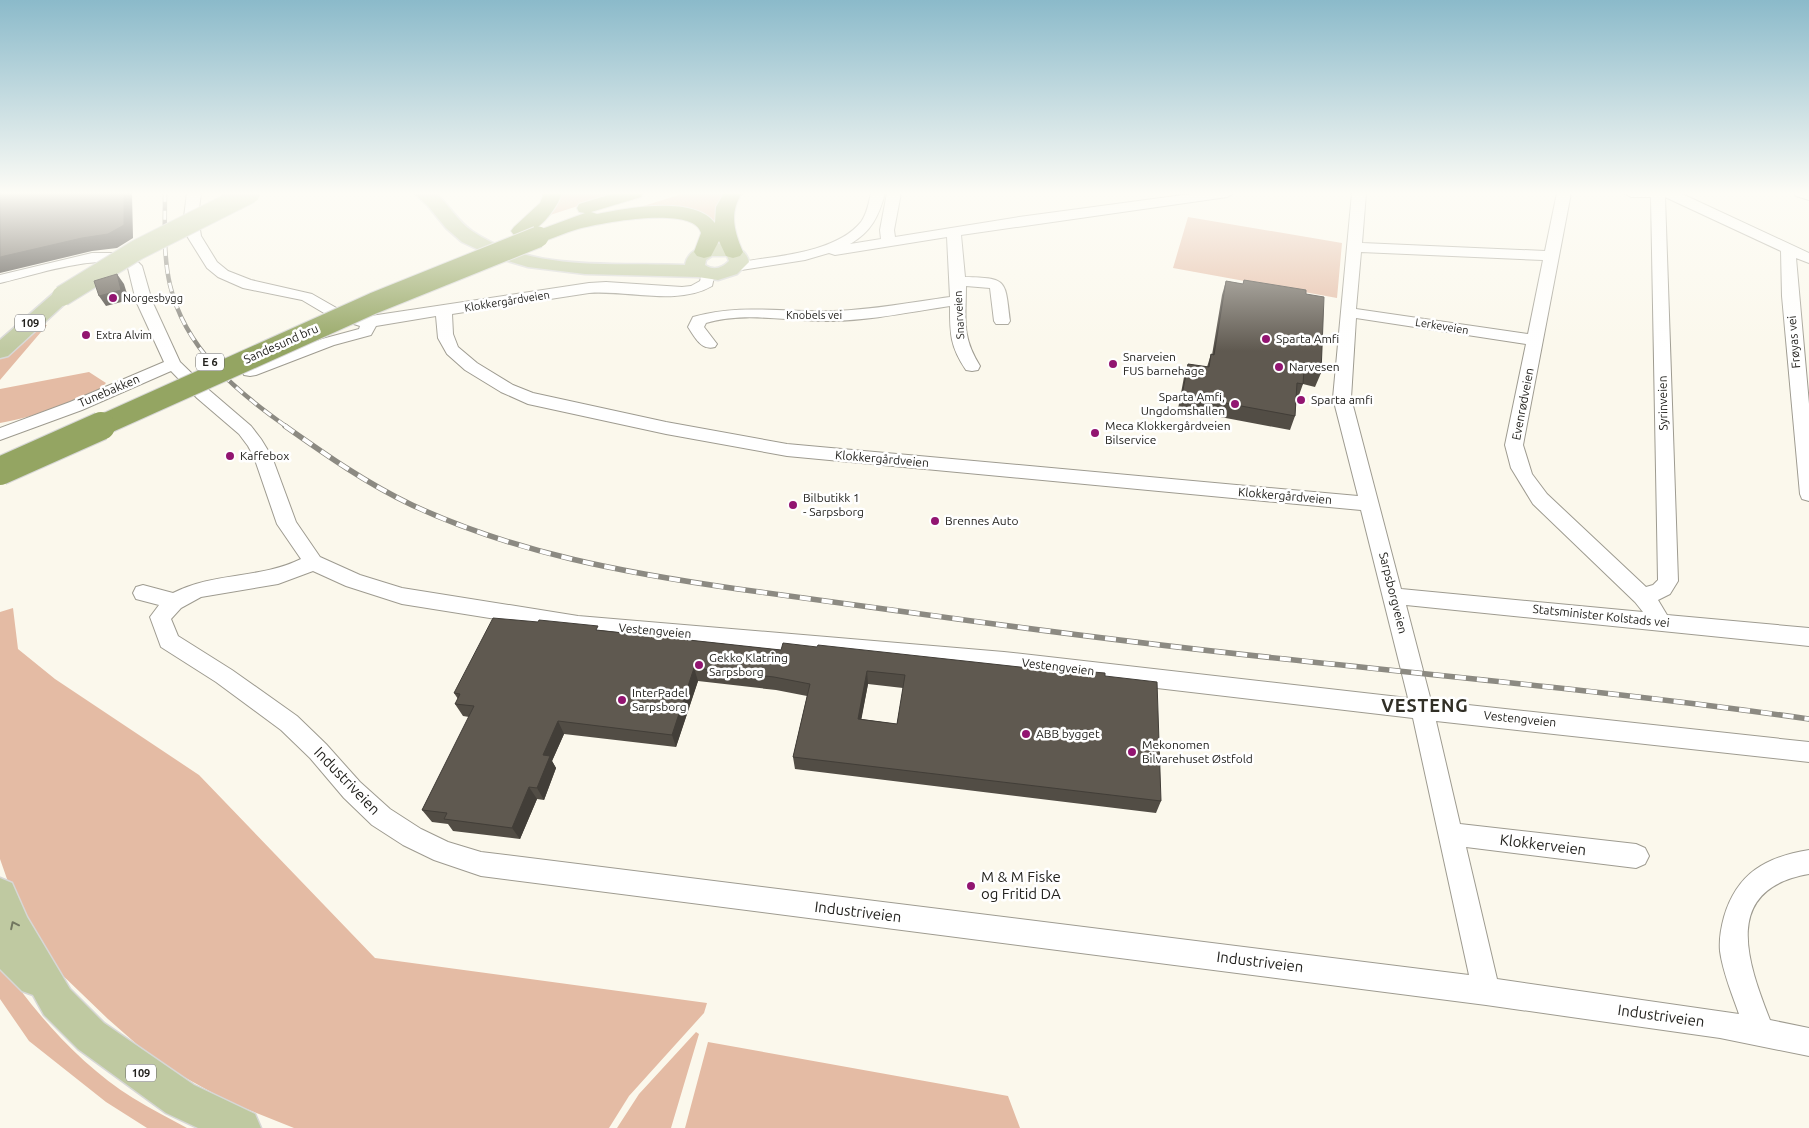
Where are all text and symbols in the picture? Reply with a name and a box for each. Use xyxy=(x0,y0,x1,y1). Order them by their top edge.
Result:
street label: Klokkergårdveien xyxy=(463,288,551,314)
street label: Snarveien xyxy=(952,290,966,340)
marker: Norgesbygg xyxy=(107,292,119,304)
place label: Norgesbygg xyxy=(123,292,183,304)
street label: Knobels vei xyxy=(786,309,842,321)
road number: 109 xyxy=(15,314,45,332)
street label: Frøyas vei xyxy=(1785,315,1802,369)
street label: Lerkeveien xyxy=(1415,316,1469,336)
street label: Sandesund bru xyxy=(242,321,320,366)
marker: Extra Alvim xyxy=(80,329,92,341)
place label: Extra Alvim xyxy=(96,329,152,341)
place label: Sparta Amfi xyxy=(1276,332,1339,345)
marker: Sparta Amfi xyxy=(1260,333,1272,345)
place label: Snarveien FUS barnehage xyxy=(1123,350,1204,377)
road number: E 6 xyxy=(196,354,224,371)
marker: Snarveien FUS barnehage xyxy=(1107,358,1119,370)
place label: Narvesen xyxy=(1289,360,1340,373)
marker: Narvesen xyxy=(1273,361,1285,373)
street label: Evenrødveien xyxy=(1509,367,1536,441)
street label: Tunebakken xyxy=(76,372,141,409)
street label: Syrinveien xyxy=(1656,375,1669,431)
place label: Sparta Amfi, Ungdomshallen xyxy=(1141,390,1225,417)
place label: Sparta amfi xyxy=(1311,393,1373,406)
marker: Sparta amfi xyxy=(1295,394,1307,406)
marker: Sparta Amfi, Ungdomshallen xyxy=(1229,398,1241,410)
place label: Meca Klokkergårdveien Bilservice xyxy=(1105,419,1231,446)
marker: Meca Klokkergårdveien Bilservice xyxy=(1089,427,1101,439)
street label: Klokkergårdveien xyxy=(835,448,929,469)
place label: Kaffebox xyxy=(240,449,289,462)
marker: Kaffebox xyxy=(224,450,236,462)
street label: Klokkergårdveien xyxy=(1238,485,1332,506)
place label: Bilbutikk 1 - Sarpsborg xyxy=(803,491,864,518)
marker: Bilbutikk 1 - Sarpsborg xyxy=(787,499,799,511)
place label: Brennes Auto xyxy=(945,514,1018,527)
marker: Brennes Auto xyxy=(929,515,941,527)
street label: Sarpsborgveien xyxy=(1377,551,1410,635)
street label: Statsminister Kolstads vei xyxy=(1532,602,1670,629)
street label: Vestengveien xyxy=(618,621,692,640)
place label: Gekko Klatring Sarpsborg xyxy=(709,651,788,678)
street label: Vestengveien xyxy=(1021,656,1095,677)
marker: Gekko Klatring Sarpsborg xyxy=(693,659,705,671)
place label: InterPadel Sarpsborg xyxy=(632,686,688,713)
marker: InterPadel Sarpsborg xyxy=(616,694,628,706)
district label: VESTENG xyxy=(1381,695,1469,715)
street label: Vestengveien xyxy=(1483,708,1557,729)
place label: ABB bygget xyxy=(1036,727,1100,740)
marker: ABB bygget xyxy=(1020,728,1032,740)
place label: Mekonomen Bilvarehuset Østfold xyxy=(1142,738,1253,765)
street label: Industriveien xyxy=(311,743,384,818)
marker: Mekonomen Bilvarehuset Østfold xyxy=(1126,746,1138,758)
street label: Klokkerveien xyxy=(1499,831,1587,858)
place label: M & M Fiske og Fritid DA xyxy=(981,868,1061,902)
marker: M & M Fiske og Fritid DA xyxy=(965,880,977,892)
street label: Industriveien xyxy=(814,898,903,925)
one-way arrow xyxy=(9,921,20,930)
street label: Industriveien xyxy=(1216,948,1305,975)
street label: Industriveien xyxy=(1617,1001,1706,1030)
road number: 109 xyxy=(126,1064,156,1082)

